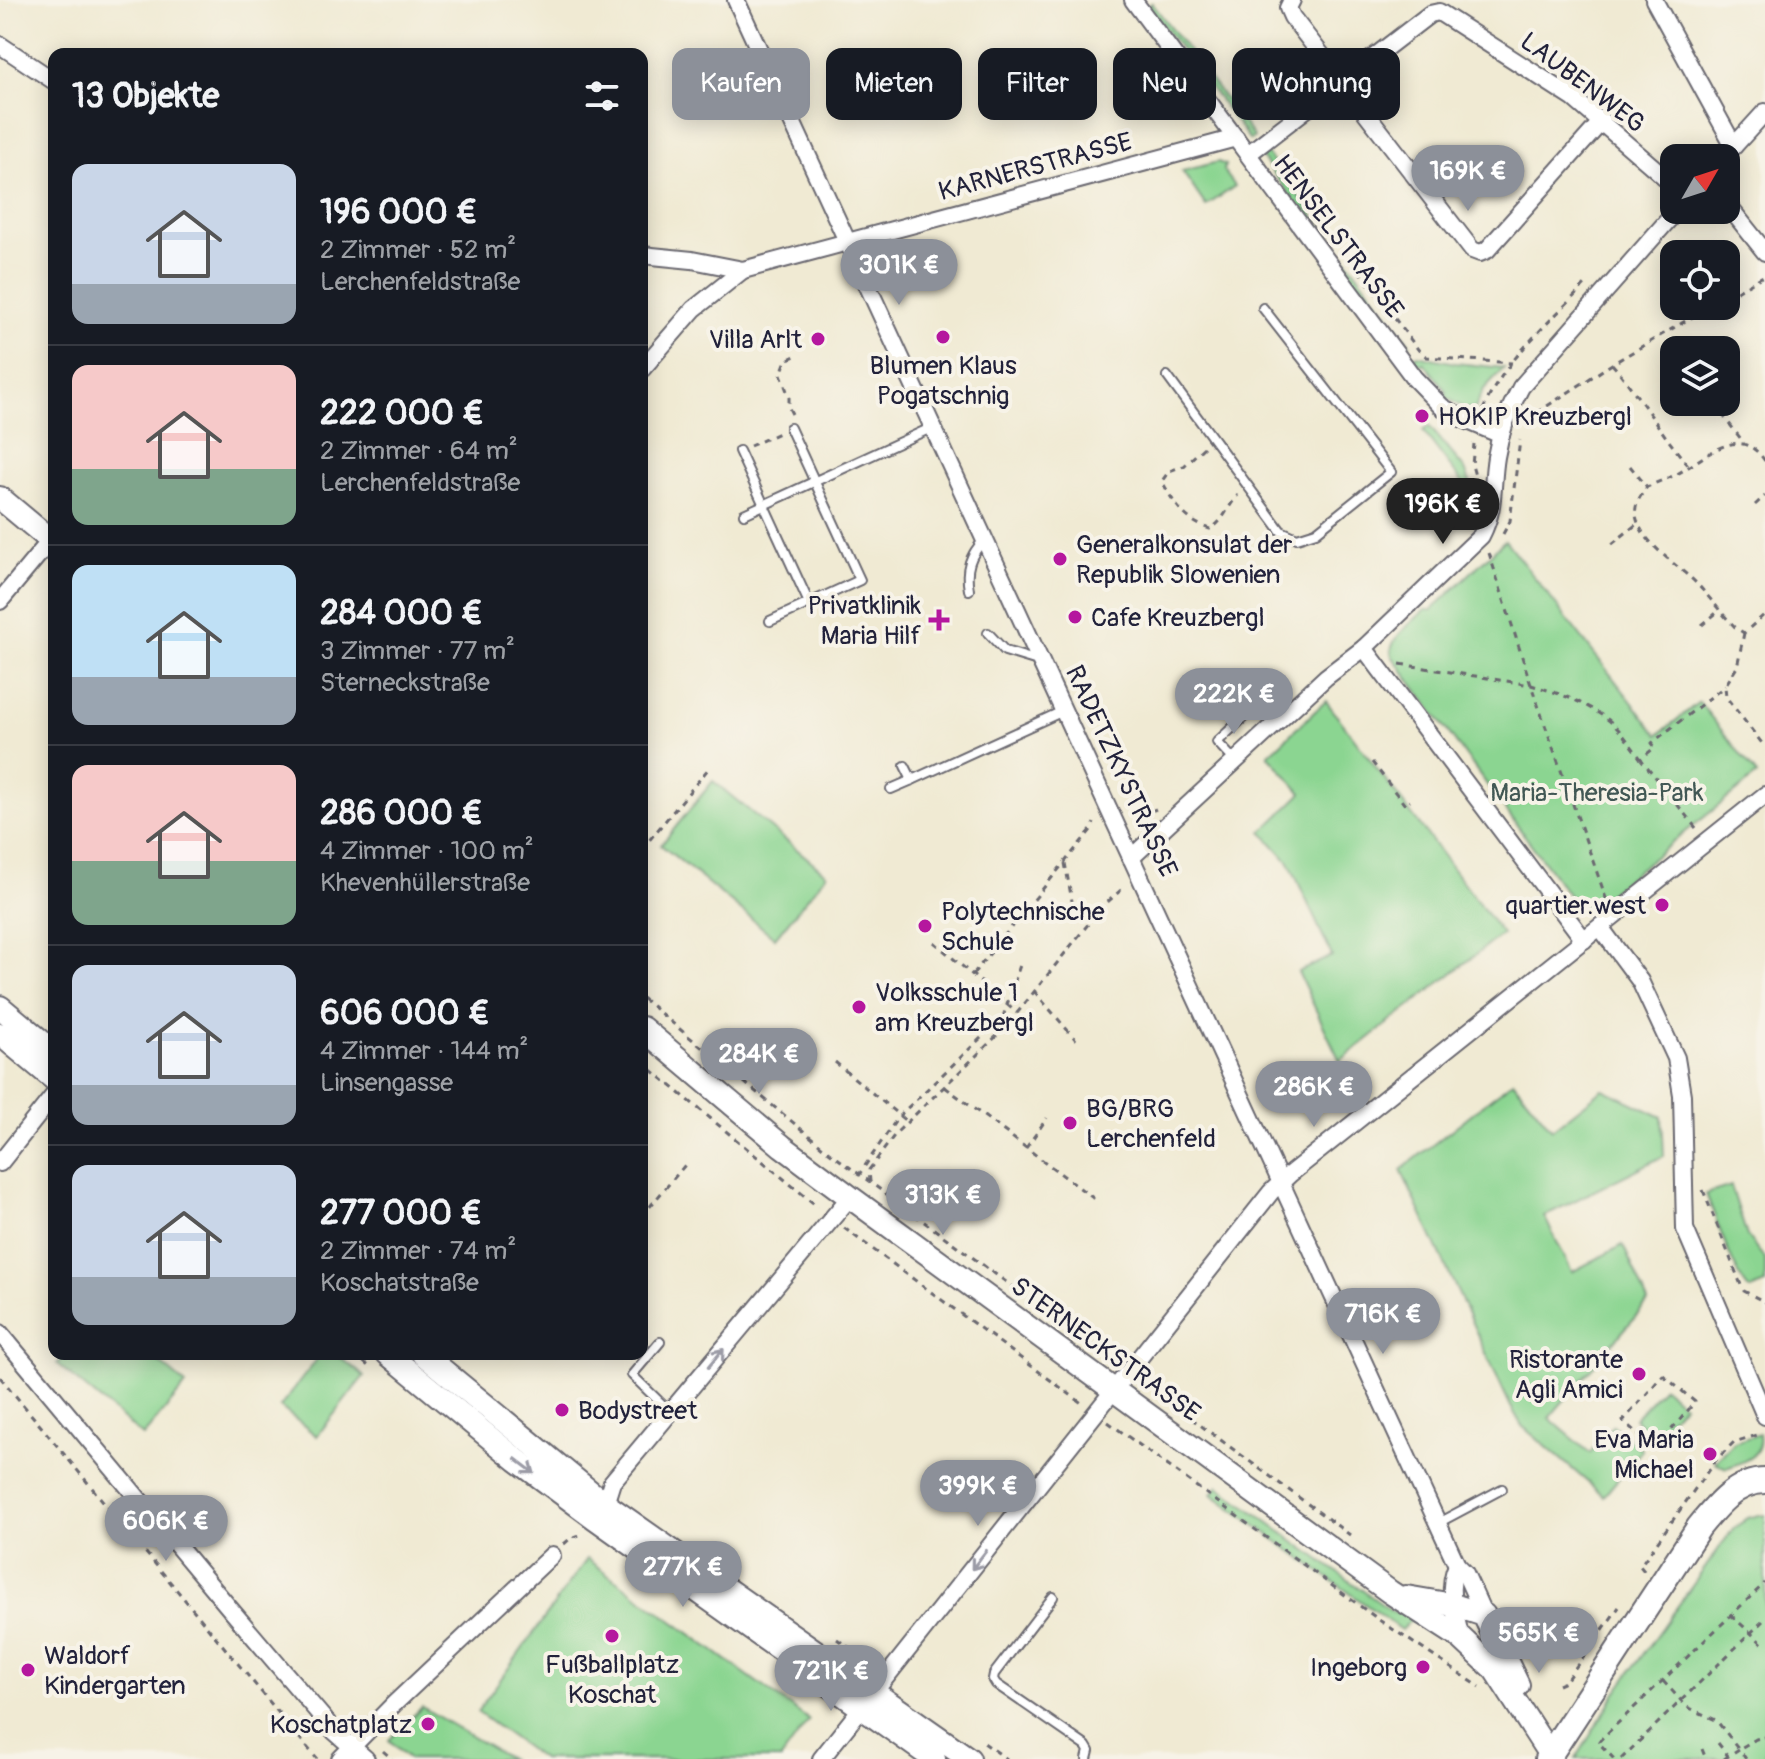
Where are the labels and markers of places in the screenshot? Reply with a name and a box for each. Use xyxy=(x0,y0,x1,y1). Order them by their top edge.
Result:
pin: 169K € xyxy=(1403,145,1533,213)
pin: 301K € xyxy=(834,239,964,307)
place label: Villa Arlt xyxy=(709,324,803,356)
marker: Blumen Klaus Pogatschnig xyxy=(934,328,952,346)
marker: Villa Arlt xyxy=(809,330,827,348)
place label: Blumen Klaus Pogatschnig xyxy=(869,350,1017,412)
place label: HOKIP Kreuzbergl xyxy=(1438,401,1632,433)
marker: HOKIP Kreuzbergl xyxy=(1413,407,1431,425)
pin: 196K € xyxy=(1378,478,1508,546)
place label: Generalkonsulat der Republik Slowenien xyxy=(1076,529,1293,591)
marker: Generalkonsulat der Republik Slowenien xyxy=(1051,550,1069,568)
place label: Privatklinik Maria Hilf xyxy=(807,590,921,652)
place label: Cafe Kreuzbergl xyxy=(1091,602,1265,634)
marker: Cafe Kreuzbergl xyxy=(1066,608,1084,626)
marker: Privatklinik Maria Hilf xyxy=(928,609,950,631)
pin: 222K € xyxy=(1169,668,1299,736)
place label: quartier.west xyxy=(1506,890,1647,922)
place label: Polytechnische Schule xyxy=(941,896,1105,958)
marker: quartier.west xyxy=(1653,896,1671,914)
marker: Polytechnische Schule xyxy=(916,917,934,935)
place label: Volksschule 1 am Kreuzbergl xyxy=(875,977,1034,1039)
marker: Volksschule 1 am Kreuzbergl xyxy=(850,998,868,1016)
pin: 284K € xyxy=(694,1028,824,1096)
pin: 286K € xyxy=(1249,1061,1379,1129)
place label: BG/BRG Lerchenfeld xyxy=(1086,1093,1216,1155)
marker: BG/BRG Lerchenfeld xyxy=(1061,1114,1079,1132)
pin: 313K € xyxy=(878,1169,1008,1237)
pin: 716K € xyxy=(1318,1288,1448,1356)
place label: Ristorante Agli Amici xyxy=(1509,1344,1623,1406)
marker: Ristorante Agli Amici xyxy=(1630,1365,1648,1383)
place label: Bodystreet xyxy=(578,1395,698,1427)
marker: Bodystreet xyxy=(553,1401,571,1419)
place label: Eva Maria Michael xyxy=(1594,1424,1694,1486)
marker: Eva Maria Michael xyxy=(1701,1445,1719,1463)
pin: 399K € xyxy=(913,1460,1043,1528)
pin: 606K € xyxy=(101,1495,231,1563)
pin: 277K € xyxy=(618,1541,748,1609)
pin: 565K € xyxy=(1474,1607,1604,1675)
marker: Fußballplatz Koschat xyxy=(603,1627,621,1645)
place label: Waldorf Kindergarten xyxy=(44,1640,186,1702)
pin: 721K € xyxy=(766,1645,896,1713)
place label: Fußballplatz Koschat xyxy=(545,1649,679,1711)
place label: Ingeborg xyxy=(1310,1652,1407,1684)
marker: Ingeborg xyxy=(1414,1658,1432,1676)
marker: Waldorf Kindergarten xyxy=(19,1661,37,1679)
place label: Koschatplatz xyxy=(270,1709,412,1741)
marker: Koschatplatz xyxy=(419,1715,437,1733)

